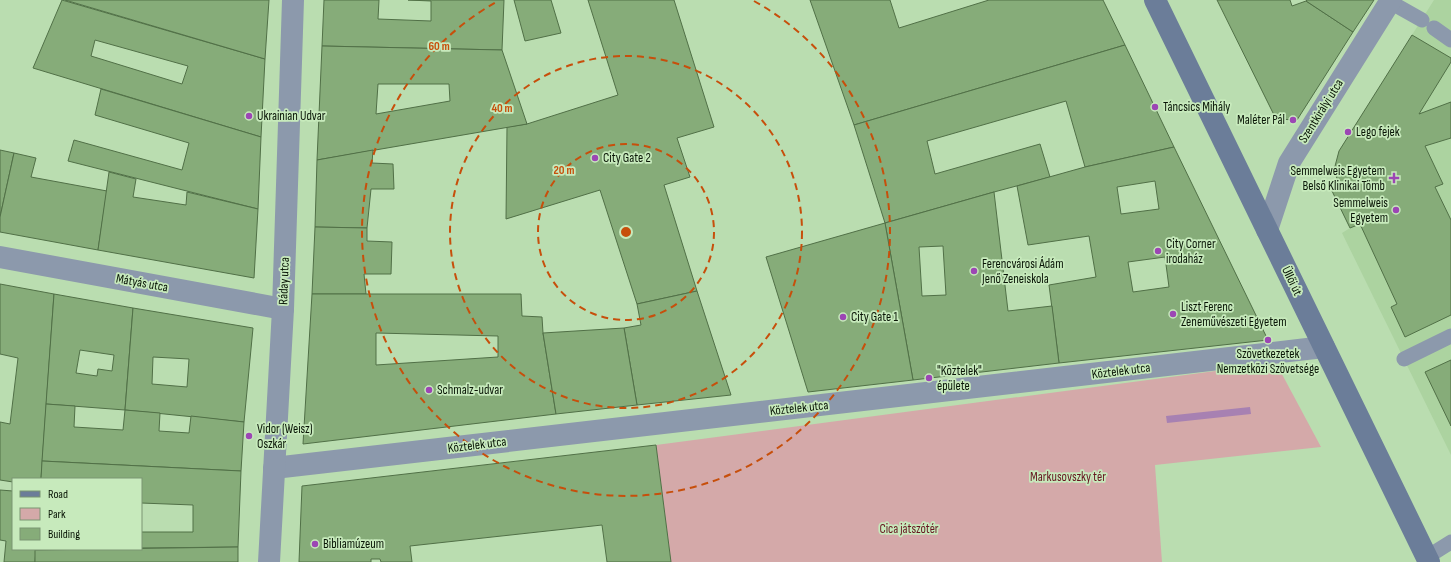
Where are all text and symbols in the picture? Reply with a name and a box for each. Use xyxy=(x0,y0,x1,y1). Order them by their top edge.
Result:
text: 60 m xyxy=(428,39,450,54)
street label: Szentkirályi utca xyxy=(1295,76,1347,146)
place label: Táncsics Mihály xyxy=(1163,99,1230,115)
text: 40 m xyxy=(491,101,513,116)
marker: Táncsics Mihály xyxy=(1150,102,1160,112)
place label: Ukrainian Udvar xyxy=(257,108,326,124)
marker: Ukrainian Udvar xyxy=(244,111,254,121)
place label: Maléter Pál xyxy=(1237,112,1285,128)
marker: Maléter Pál xyxy=(1288,115,1298,125)
place label: Lego fejek xyxy=(1356,124,1400,140)
marker: Lego fejek xyxy=(1343,127,1353,137)
place label: City Gate 2 xyxy=(603,150,651,166)
marker: City Gate 2 xyxy=(590,153,600,163)
text: 20 m xyxy=(554,163,574,178)
place label: Semmelweis Egyetem Belső Klinikai Tömb xyxy=(1290,163,1385,194)
marker: Semmelweis Egyetem Belső Klinikai Tömb xyxy=(1388,172,1400,184)
place label: Semmelweis Egyetem xyxy=(1333,195,1388,226)
marker: Semmelweis Egyetem xyxy=(1391,205,1401,215)
centre of rings xyxy=(619,225,633,239)
place label: City Corner irodaház xyxy=(1166,236,1216,267)
marker: City Corner irodaház xyxy=(1153,246,1163,256)
place label: Ferencvárosi Ádám Jenő Zeneiskola xyxy=(981,256,1063,287)
street label: Ráday utca xyxy=(275,257,293,305)
street label: Üllői út xyxy=(1278,263,1307,298)
marker: Ferencvárosi Ádám Jenő Zeneiskola xyxy=(969,266,979,276)
street label: Mátyás utca xyxy=(115,271,169,295)
place label: Liszt Ferenc Zeneművészeti Egyetem xyxy=(1181,299,1287,330)
place label: City Gate 1 xyxy=(851,309,898,325)
marker: Liszt Ferenc Zeneművészeti Egyetem xyxy=(1168,309,1178,319)
marker: City Gate 1 xyxy=(838,312,848,322)
marker: Szövetkezetek Nemzetközi Szövetsége xyxy=(1263,335,1273,345)
place label: Szövetkezetek Nemzetközi Szövetsége xyxy=(1217,346,1319,377)
street label: Köztelek utca xyxy=(1091,359,1151,383)
place label: "Köztelek" épülete xyxy=(937,363,982,394)
marker: "Köztelek" épülete xyxy=(924,373,934,383)
place label: Schmalz-udvar xyxy=(437,382,503,398)
marker: Schmalz-udvar xyxy=(424,385,434,395)
street label: Köztelek utca xyxy=(769,397,829,419)
place label: Vidor (Weisz) Oszkár xyxy=(257,421,313,452)
marker: Vidor (Weisz) Oszkár xyxy=(244,431,254,441)
street label: Köztelek utca xyxy=(447,433,507,457)
park label: Markusovszky tér xyxy=(1030,469,1106,485)
legend xyxy=(12,478,142,550)
text: Road xyxy=(48,487,68,502)
text: Park xyxy=(48,507,66,522)
park label: Cica játszótér xyxy=(879,521,939,537)
text: Building xyxy=(48,527,80,542)
place label: Bibliamúzeum xyxy=(323,536,384,552)
marker: Bibliamúzeum xyxy=(310,539,320,549)

